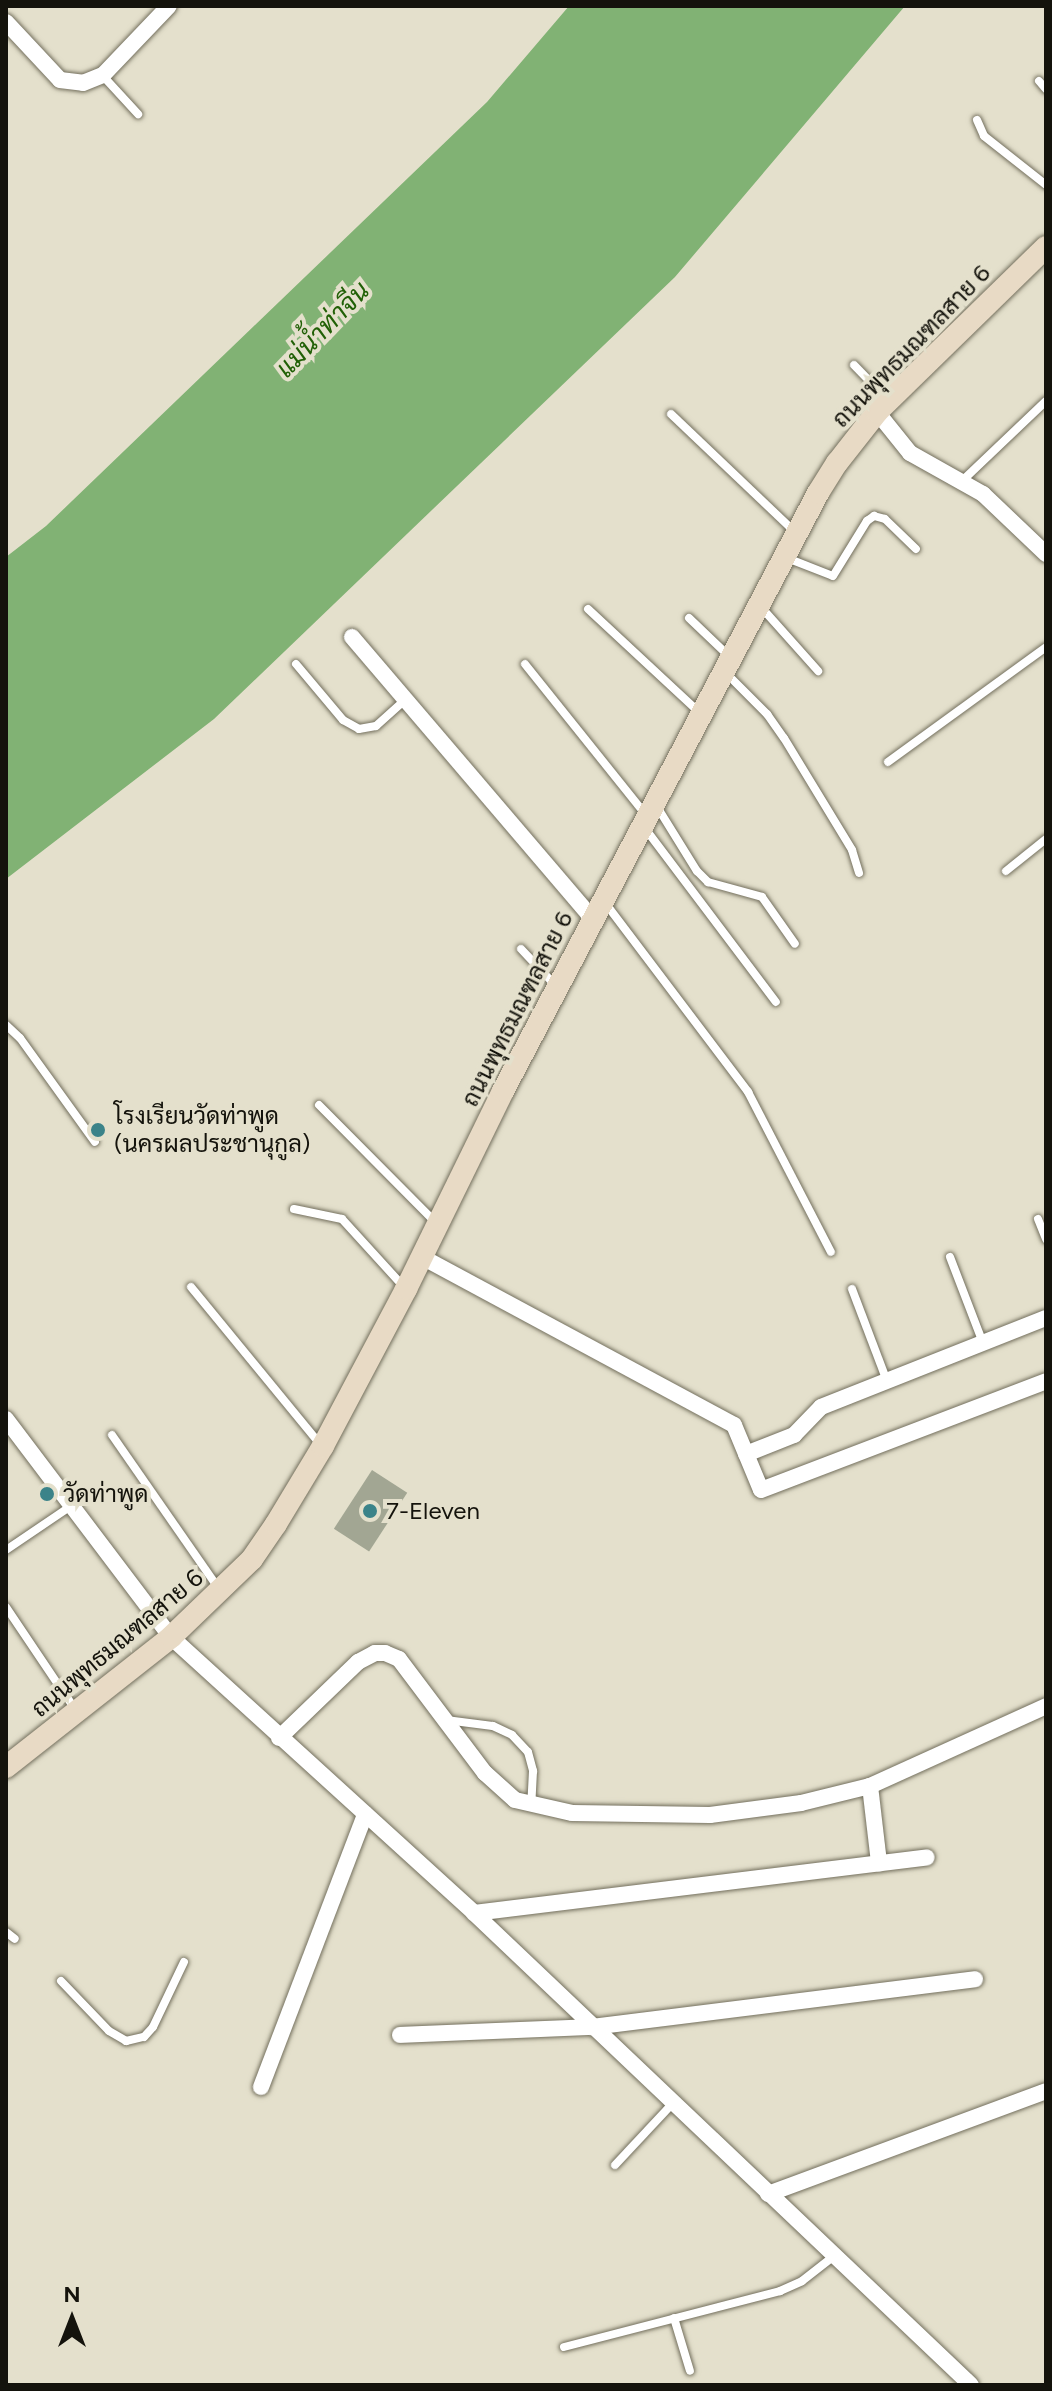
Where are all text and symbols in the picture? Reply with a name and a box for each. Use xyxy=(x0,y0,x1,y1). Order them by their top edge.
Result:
street label: ถนนพุทธมณฑลสาย 6 xyxy=(826,259,996,433)
water label: แม่น้ำท่าจีน xyxy=(270,276,376,384)
street label: ถนนพุทธมณฑลสาย 6 xyxy=(455,907,579,1111)
place label: โรงเรียนวัดท่าพูด (นครผลประชานุกูล) xyxy=(114,1102,310,1158)
marker: โรงเรียนวัดท่าพูด (นครผลประชานุกูล) xyxy=(89,1121,107,1139)
place label: วัดท่าพูด xyxy=(63,1480,148,1508)
marker: วัดท่าพูด xyxy=(38,1485,56,1503)
place label: 7-Eleven xyxy=(386,1497,480,1525)
marker: 7-Eleven xyxy=(361,1502,379,1520)
street label: ถนนพุทธมณฑลสาย 6 xyxy=(25,1563,209,1723)
north arrow xyxy=(32,2279,112,2359)
text: N xyxy=(63,2281,81,2308)

